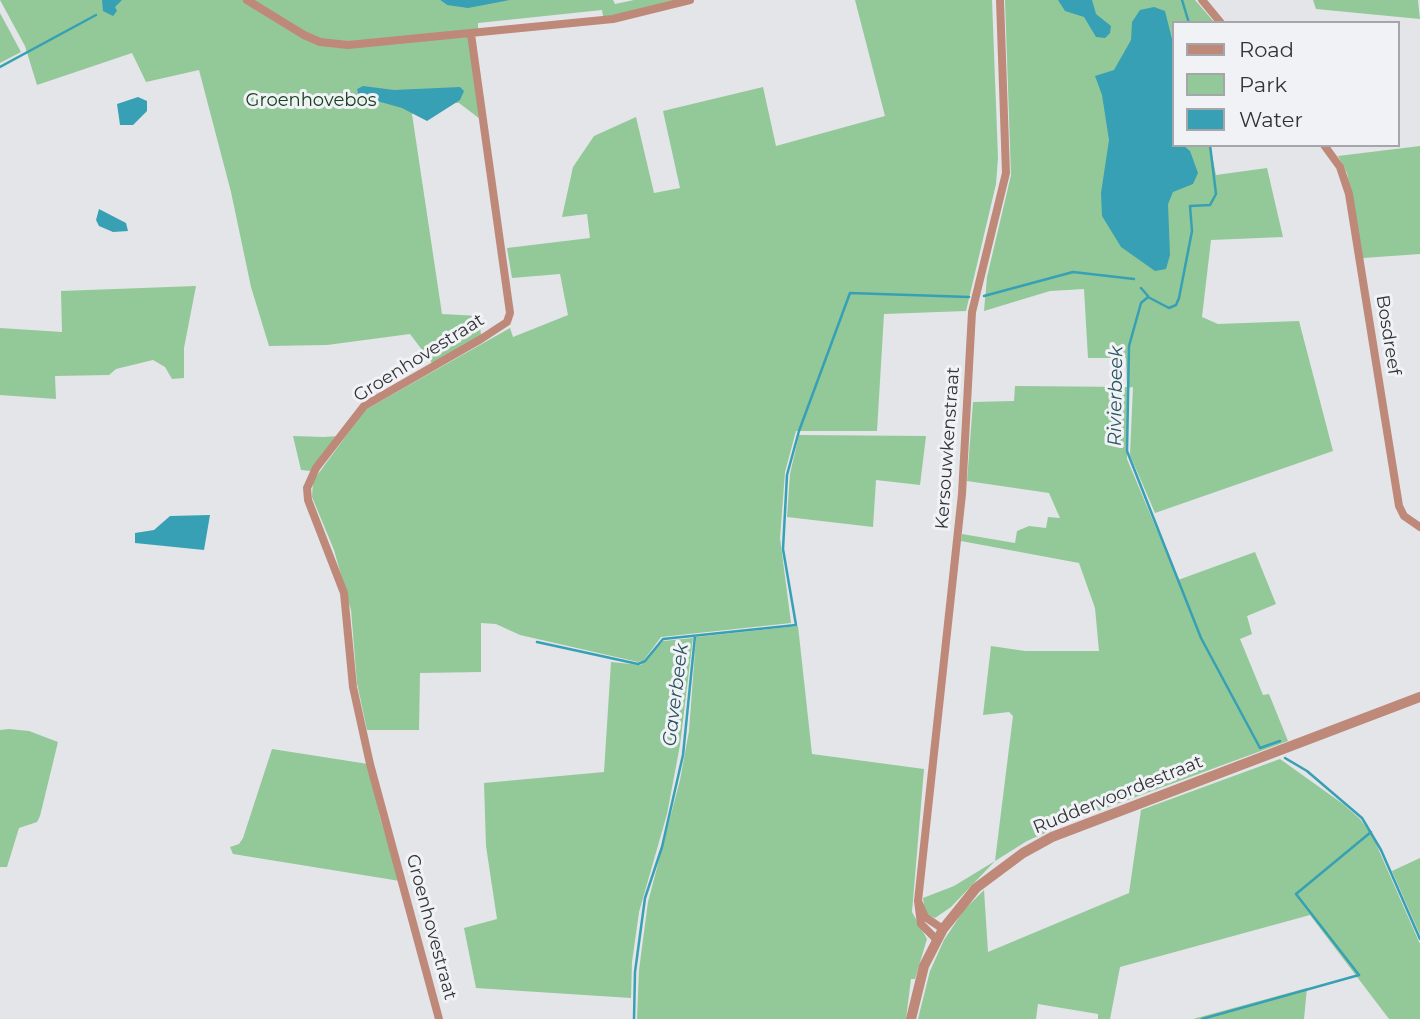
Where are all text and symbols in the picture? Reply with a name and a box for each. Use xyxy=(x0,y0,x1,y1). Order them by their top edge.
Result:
legend xyxy=(1172,21,1399,147)
text: Road xyxy=(1239,37,1294,62)
text: Park xyxy=(1239,72,1287,97)
park label: Groenhovebos xyxy=(245,90,377,112)
text: Water xyxy=(1239,107,1303,132)
street label: Bosdreef xyxy=(1371,293,1405,377)
street label: Groenhovestraat xyxy=(350,309,488,407)
water label: Rivierbeek xyxy=(1104,346,1128,446)
street label: Kersouwkenstraat xyxy=(932,366,964,530)
water label: Gaverbeek xyxy=(658,642,694,748)
street label: Ruddervoordestraat xyxy=(1030,751,1206,839)
street label: Groenhovestraat xyxy=(401,852,461,1002)

